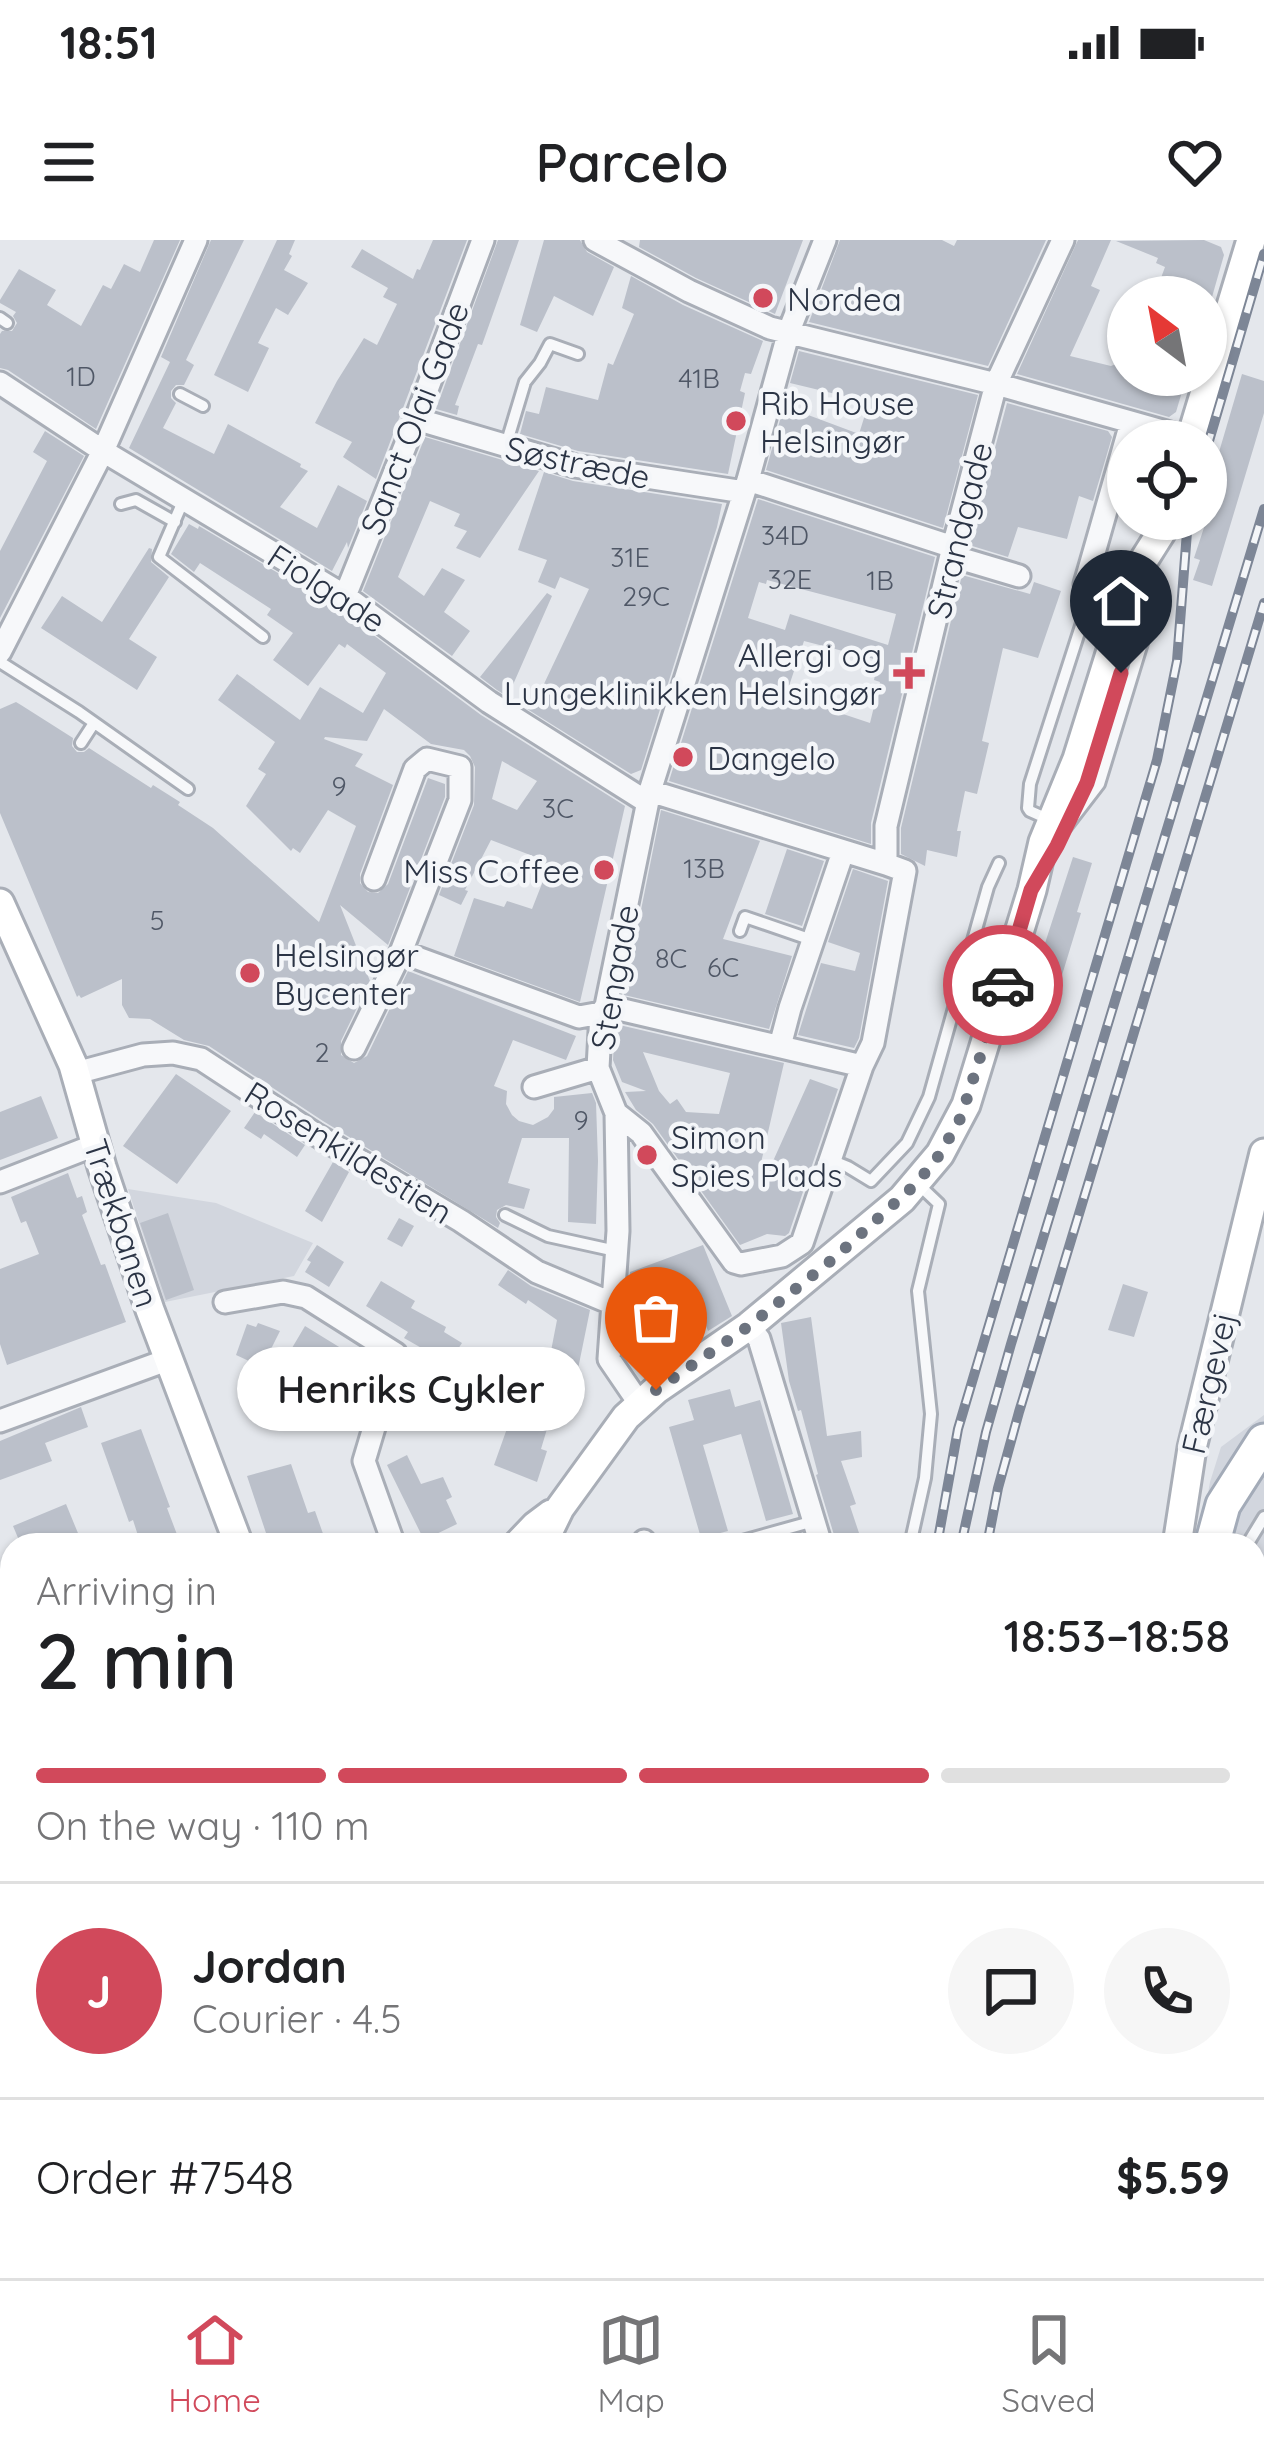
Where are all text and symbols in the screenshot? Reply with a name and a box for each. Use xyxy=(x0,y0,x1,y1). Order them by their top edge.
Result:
text: 18:51 xyxy=(60,14,158,70)
text: Parcelo xyxy=(535,128,729,196)
icon: menu xyxy=(36,129,102,195)
icon: heart xyxy=(1162,129,1228,195)
north arrow xyxy=(1107,276,1227,396)
map controls xyxy=(1107,276,1227,540)
place label: Nordea xyxy=(787,278,902,319)
marker: Nordea xyxy=(750,285,776,311)
street label: Sanct Olai Gade xyxy=(351,296,477,540)
house number: 1D xyxy=(66,359,96,393)
house number: 41B xyxy=(678,361,720,395)
place label: Rib House Helsingør xyxy=(760,382,915,461)
marker: Rib House Helsingør xyxy=(723,408,749,434)
button: locate xyxy=(1107,420,1227,540)
street label: Søstræde xyxy=(502,427,654,497)
street label: Strandgade xyxy=(917,438,1001,622)
house number: 34D xyxy=(761,518,809,552)
street label: Fiolgade xyxy=(260,535,394,641)
house number: 31E xyxy=(610,540,650,574)
pin xyxy=(1070,550,1172,673)
house number: 32E xyxy=(768,562,812,596)
house number: 1B xyxy=(866,563,894,597)
icon: home xyxy=(1088,568,1154,634)
house number: 29C xyxy=(622,579,670,613)
place label: Allergi og Lungeklinikken Helsingør xyxy=(504,634,882,713)
marker: Allergi og Lungeklinikken Helsingør xyxy=(893,657,925,689)
place label: Dangelo xyxy=(707,737,836,778)
marker: Dangelo xyxy=(670,744,696,770)
house number: 9 xyxy=(331,769,347,803)
house number: 3C xyxy=(542,791,574,825)
place label: Miss Coffee xyxy=(403,850,580,891)
house number: 13B xyxy=(683,851,725,885)
marker: Miss Coffee xyxy=(591,857,617,883)
street label: Stengade xyxy=(581,901,647,1053)
house number: 5 xyxy=(150,903,164,937)
courier xyxy=(943,925,1063,1045)
place label: Helsingør Bycenter xyxy=(274,934,419,1013)
house number: 8C xyxy=(655,941,687,975)
house number: 6C xyxy=(707,950,739,984)
icon: car xyxy=(970,952,1036,1018)
marker: Helsingør Bycenter xyxy=(237,960,263,986)
house number: 2 xyxy=(315,1035,329,1069)
street label: Rosenkildestien xyxy=(238,1072,460,1232)
house number: 9 xyxy=(573,1103,589,1137)
place label: Simon Spies Plads xyxy=(671,1116,842,1195)
street label: Trækbanen xyxy=(76,1134,168,1312)
marker: Simon Spies Plads xyxy=(634,1142,660,1168)
pin xyxy=(605,1267,707,1390)
icon: bag xyxy=(623,1285,689,1351)
street label: Færgevej xyxy=(1172,1308,1244,1458)
callout: Henriks Cykler xyxy=(236,1348,584,1432)
text: Henriks Cykler xyxy=(277,1364,545,1413)
text: Arriving in xyxy=(36,1566,217,1615)
text: 18:53–18:58 xyxy=(1004,1607,1230,1663)
text: 2 min xyxy=(36,1611,237,1709)
text: On the way · 110 m xyxy=(36,1801,370,1850)
button: chat xyxy=(948,1928,1074,2054)
button: phone xyxy=(1104,1928,1230,2054)
text: Jordan xyxy=(192,1938,347,1994)
text: J xyxy=(87,1963,111,2019)
text: Courier · 4.5 xyxy=(192,1994,401,2043)
text: Order #7548 xyxy=(36,2149,294,2205)
text: $5.59 xyxy=(1116,2149,1230,2205)
tab: Home xyxy=(168,2307,261,2420)
tab: Map xyxy=(598,2307,665,2420)
tab: Saved xyxy=(1002,2307,1096,2420)

